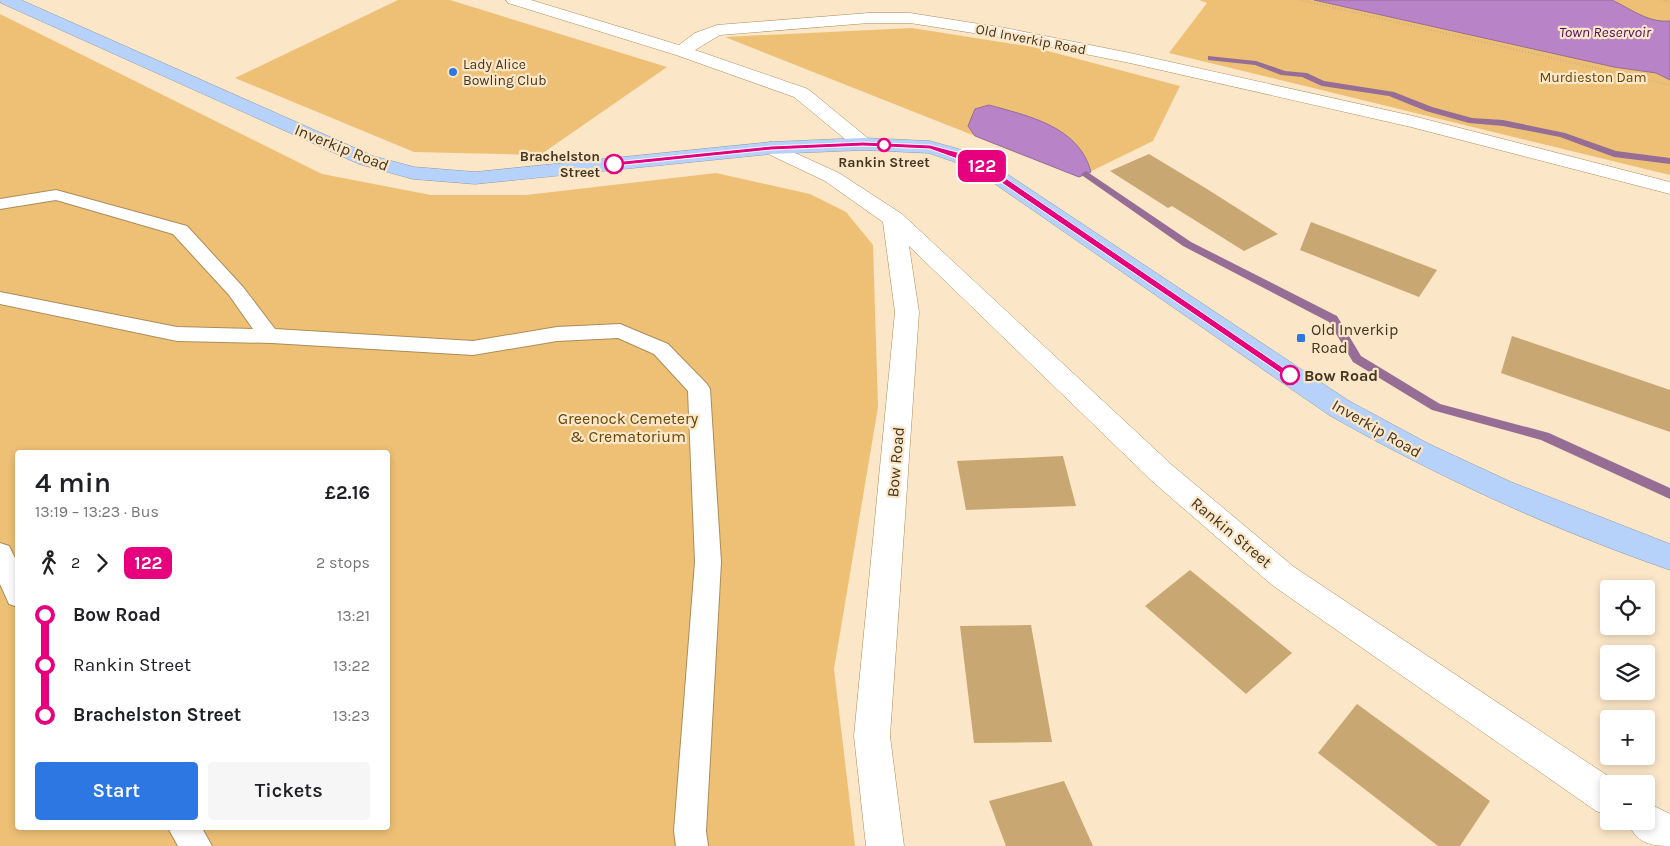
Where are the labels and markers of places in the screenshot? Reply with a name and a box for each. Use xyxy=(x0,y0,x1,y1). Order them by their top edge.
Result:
place label: Lady Alice Bowling Club xyxy=(463,56,547,89)
marker: Lady Alice Bowling Club xyxy=(447,66,459,78)
marker: Rankin Street xyxy=(877,138,891,152)
place label: Brachelston Street xyxy=(520,148,600,181)
marker: Brachelston Street xyxy=(604,154,624,174)
place label: Rankin Street xyxy=(838,154,930,171)
place label: Old Inverkip Road xyxy=(1311,320,1398,357)
marker: Old Inverkip Road xyxy=(1295,332,1307,344)
marker: Bow Road xyxy=(1280,365,1300,385)
place label: Bow Road xyxy=(1304,366,1378,385)

